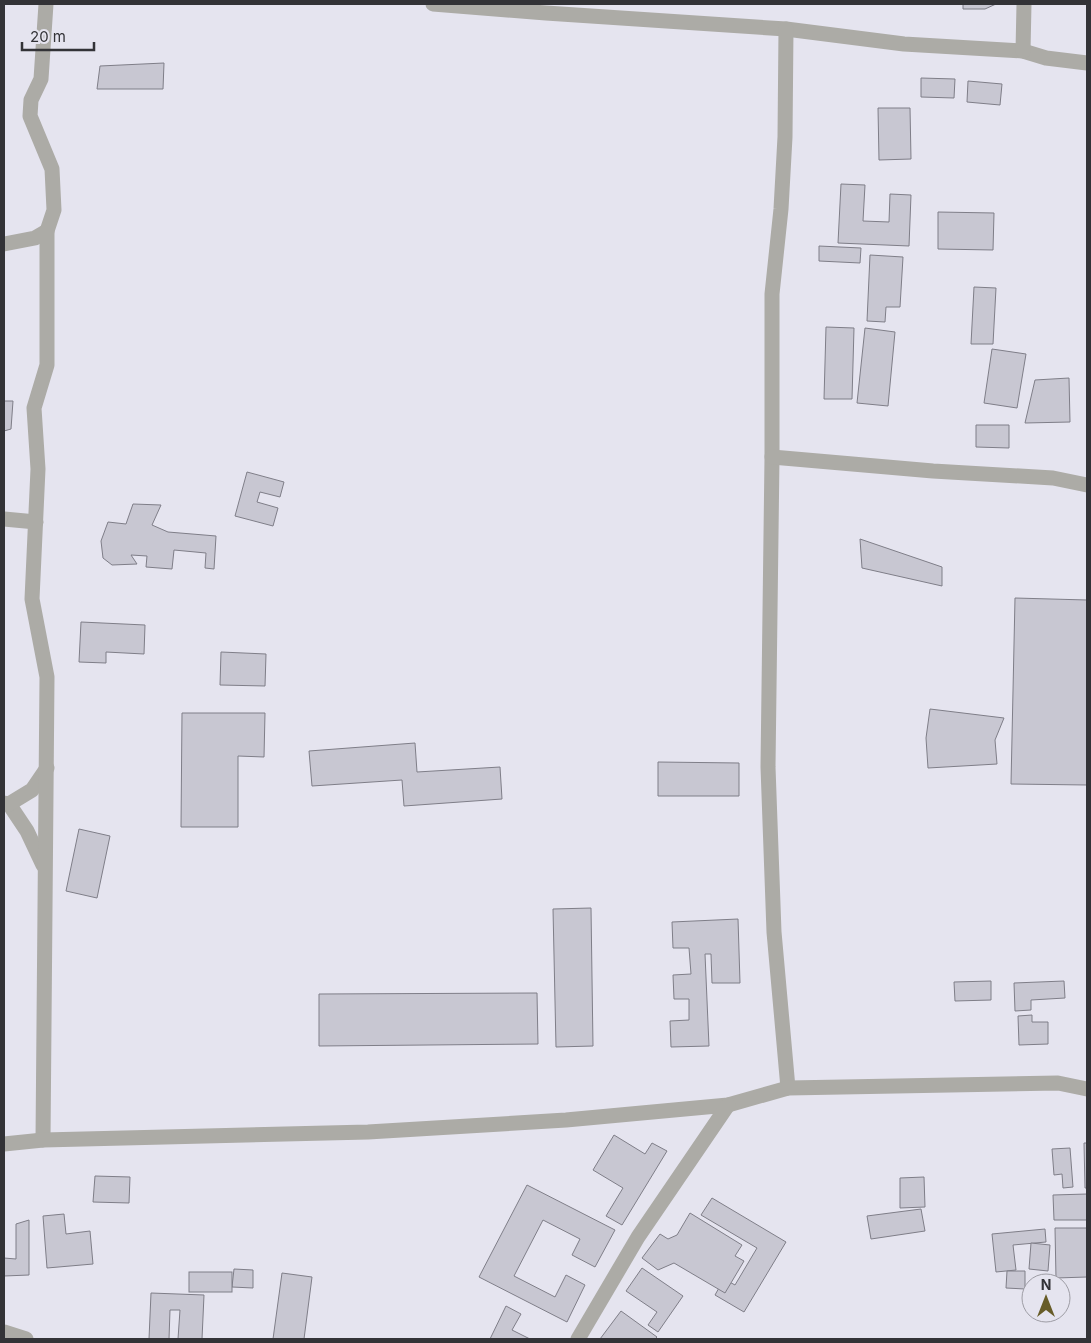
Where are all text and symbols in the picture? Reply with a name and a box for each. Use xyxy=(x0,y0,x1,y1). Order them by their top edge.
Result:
scale bar xyxy=(22,20,95,52)
text: 20 m xyxy=(30,27,66,46)
north arrow xyxy=(1021,1273,1071,1323)
text: N xyxy=(1041,1276,1051,1293)

